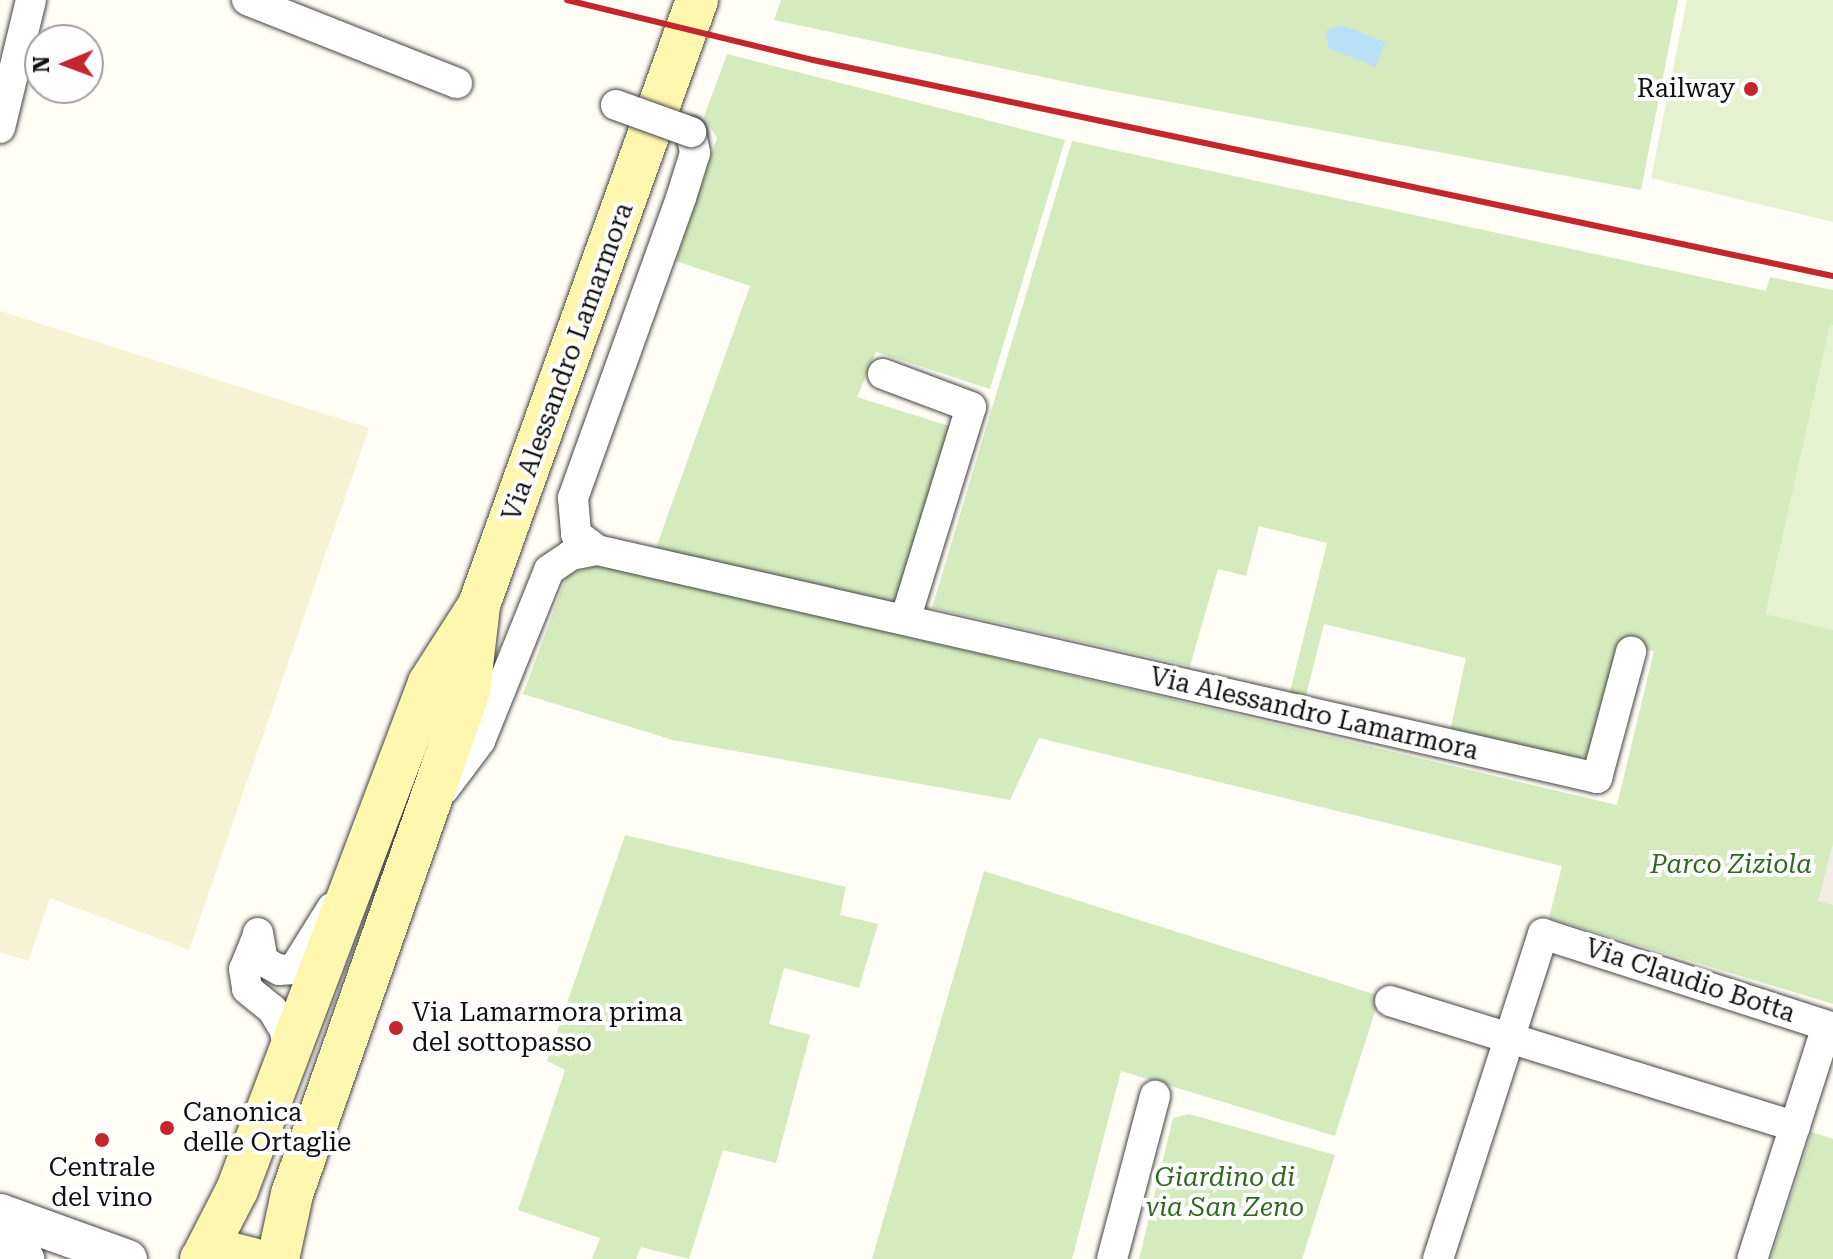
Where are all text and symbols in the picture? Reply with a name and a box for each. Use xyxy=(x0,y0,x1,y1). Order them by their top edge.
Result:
north arrow xyxy=(24,24,104,104)
text: N xyxy=(29,56,54,73)
place label: Railway xyxy=(1637,73,1735,105)
marker: Railway xyxy=(1742,80,1760,98)
street label: Via Alessandro Lamarmora xyxy=(496,199,640,525)
street label: Via Alessandro Lamarmora xyxy=(1147,661,1481,767)
park label: Parco Ziziola xyxy=(1650,849,1812,881)
street label: Via Claudio Botta xyxy=(1581,932,1799,1030)
place label: Via Lamarmora prima del sottopasso xyxy=(412,997,683,1058)
marker: Via Lamarmora prima del sottopasso xyxy=(387,1019,405,1037)
place label: Canonica delle Ortaglie xyxy=(183,1097,351,1158)
marker: Canonica delle Ortaglie xyxy=(158,1119,176,1137)
marker: Centrale del vino xyxy=(93,1131,111,1149)
place label: Centrale del vino xyxy=(49,1152,155,1214)
park label: Giardino di via San Zeno xyxy=(1146,1162,1304,1224)

